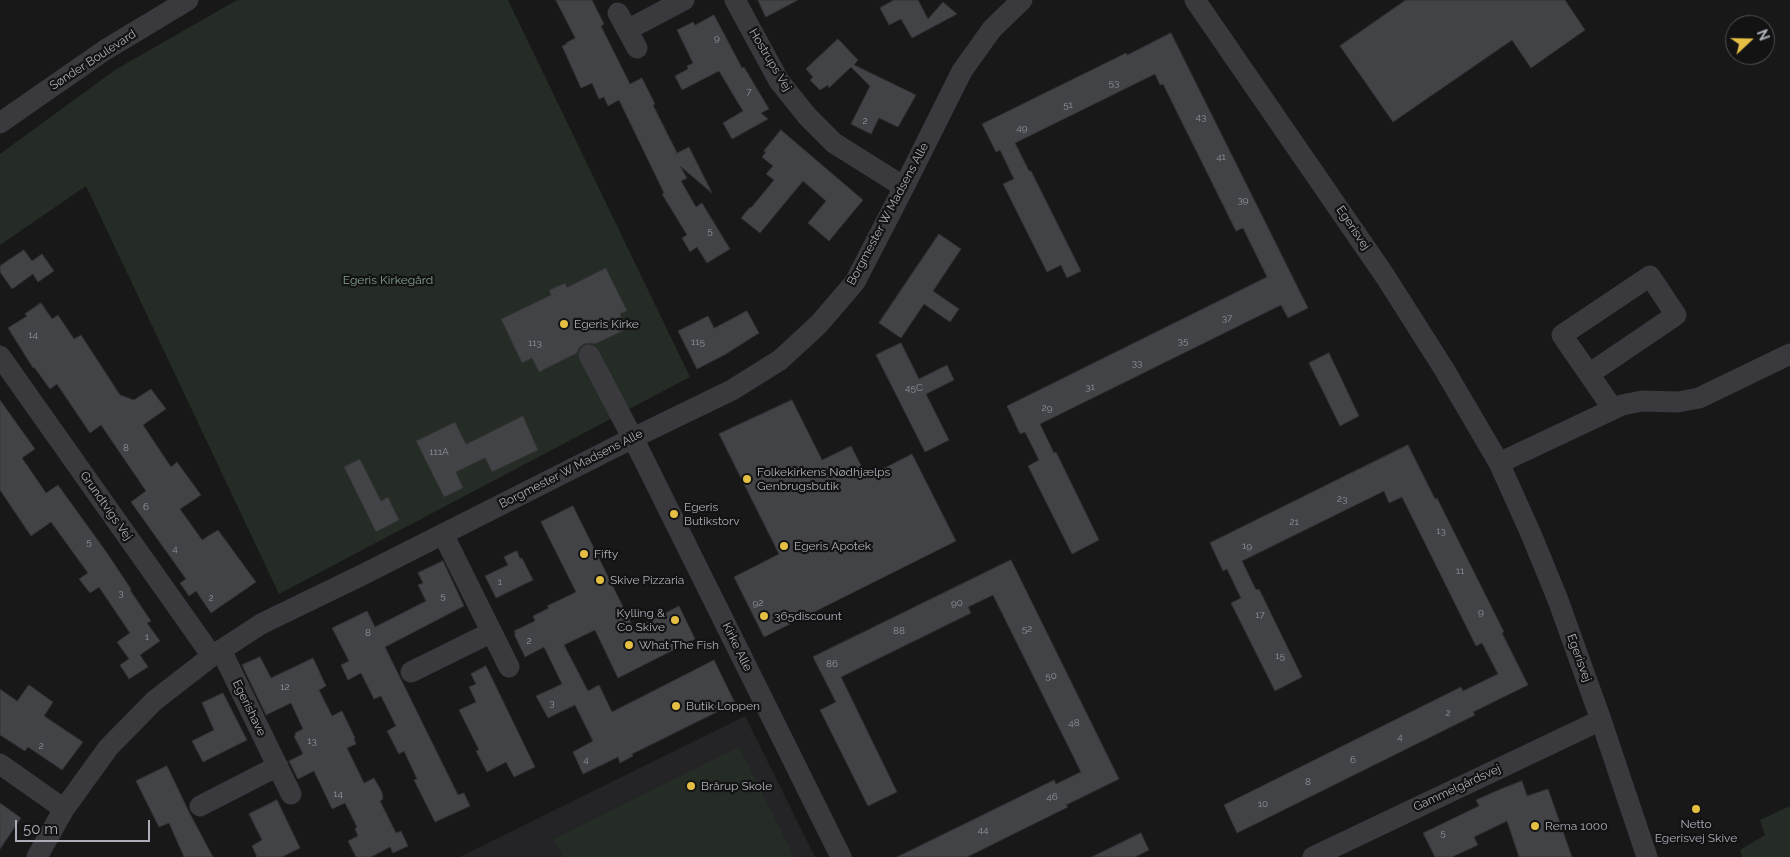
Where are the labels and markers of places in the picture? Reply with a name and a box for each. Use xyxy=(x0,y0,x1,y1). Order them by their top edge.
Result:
place label: Egeris Kirke xyxy=(574,317,639,331)
marker: Egeris Kirke xyxy=(558,318,570,330)
place label: Folkekirkens Nødhjælps Genbrugsbutik xyxy=(757,465,890,493)
marker: Folkekirkens Nødhjælps Genbrugsbutik xyxy=(741,473,753,485)
place label: Egeris Butikstorv xyxy=(684,500,740,528)
marker: Egeris Butikstorv xyxy=(668,508,680,520)
place label: Egeris Apotek xyxy=(794,539,871,553)
marker: Egeris Apotek xyxy=(778,540,790,552)
place label: Fifty xyxy=(594,547,618,561)
marker: Fifty xyxy=(578,548,590,560)
place label: Skive Pizzaria xyxy=(610,573,684,587)
marker: Skive Pizzaria xyxy=(594,574,606,586)
place label: Kylling & Co Skive xyxy=(617,606,665,634)
place label: 365discount xyxy=(774,609,842,623)
marker: 365discount xyxy=(758,610,770,622)
marker: Kylling & Co Skive xyxy=(669,614,681,626)
place label: What The Fish xyxy=(639,638,719,652)
marker: What The Fish xyxy=(623,639,635,651)
place label: Butik Loppen xyxy=(686,699,760,713)
marker: Butik Loppen xyxy=(670,700,682,712)
place label: Brårup Skole xyxy=(701,779,772,793)
marker: Brårup Skole xyxy=(685,780,697,792)
marker: Netto Egerisvej Skive xyxy=(1690,803,1702,815)
place label: Netto Egerisvej Skive xyxy=(1655,817,1737,845)
place label: Rema 1000 xyxy=(1545,819,1607,833)
marker: Rema 1000 xyxy=(1529,820,1541,832)

